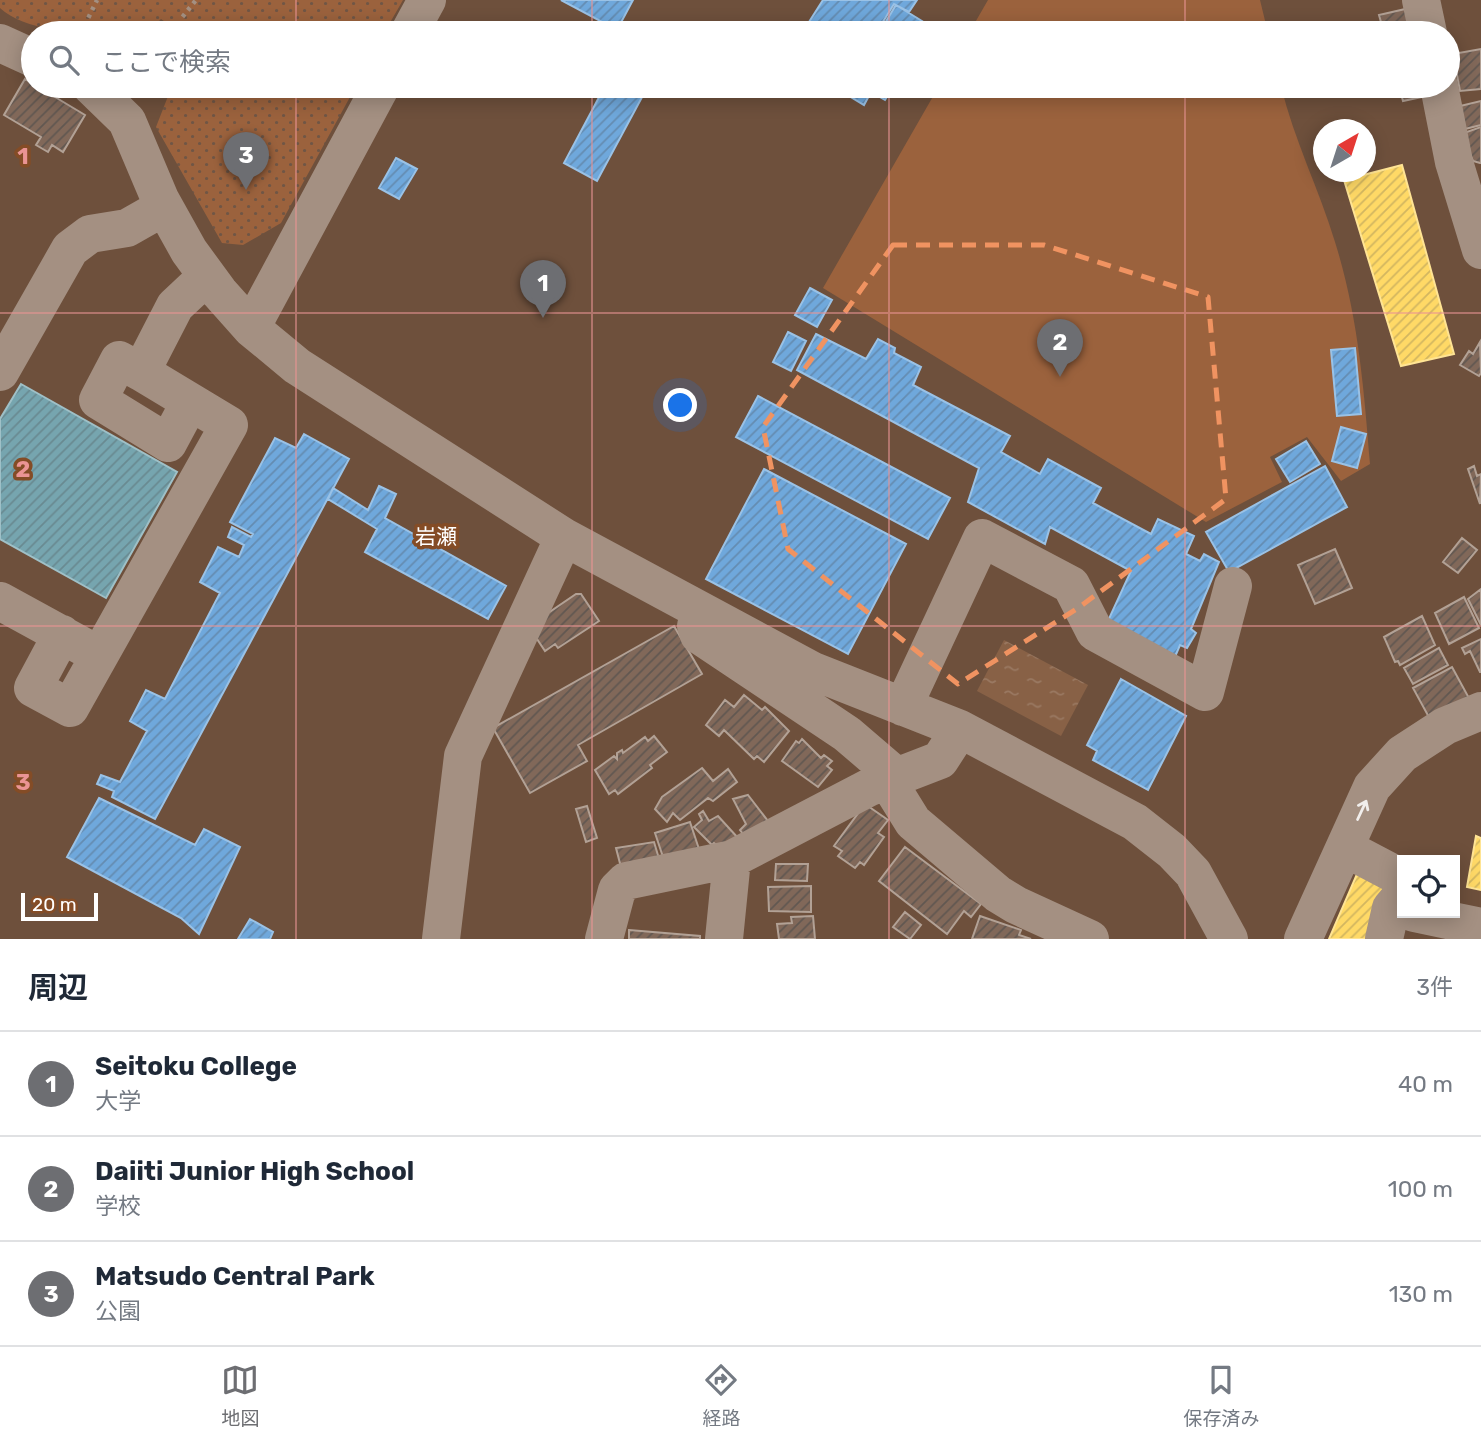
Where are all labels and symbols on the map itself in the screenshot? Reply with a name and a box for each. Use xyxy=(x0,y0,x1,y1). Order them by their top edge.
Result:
north arrow xyxy=(1313,119,1376,182)
pin: 3 xyxy=(223,132,269,190)
text: 1 xyxy=(17,142,29,170)
pin: 1 xyxy=(520,260,566,318)
pin: 2 xyxy=(1037,319,1083,377)
your location xyxy=(663,388,697,422)
text: 2 xyxy=(16,455,30,483)
district label: 岩瀬 xyxy=(415,524,457,549)
text: 3 xyxy=(15,768,31,796)
one-way arrow xyxy=(1355,800,1369,821)
scale bar xyxy=(21,890,98,922)

